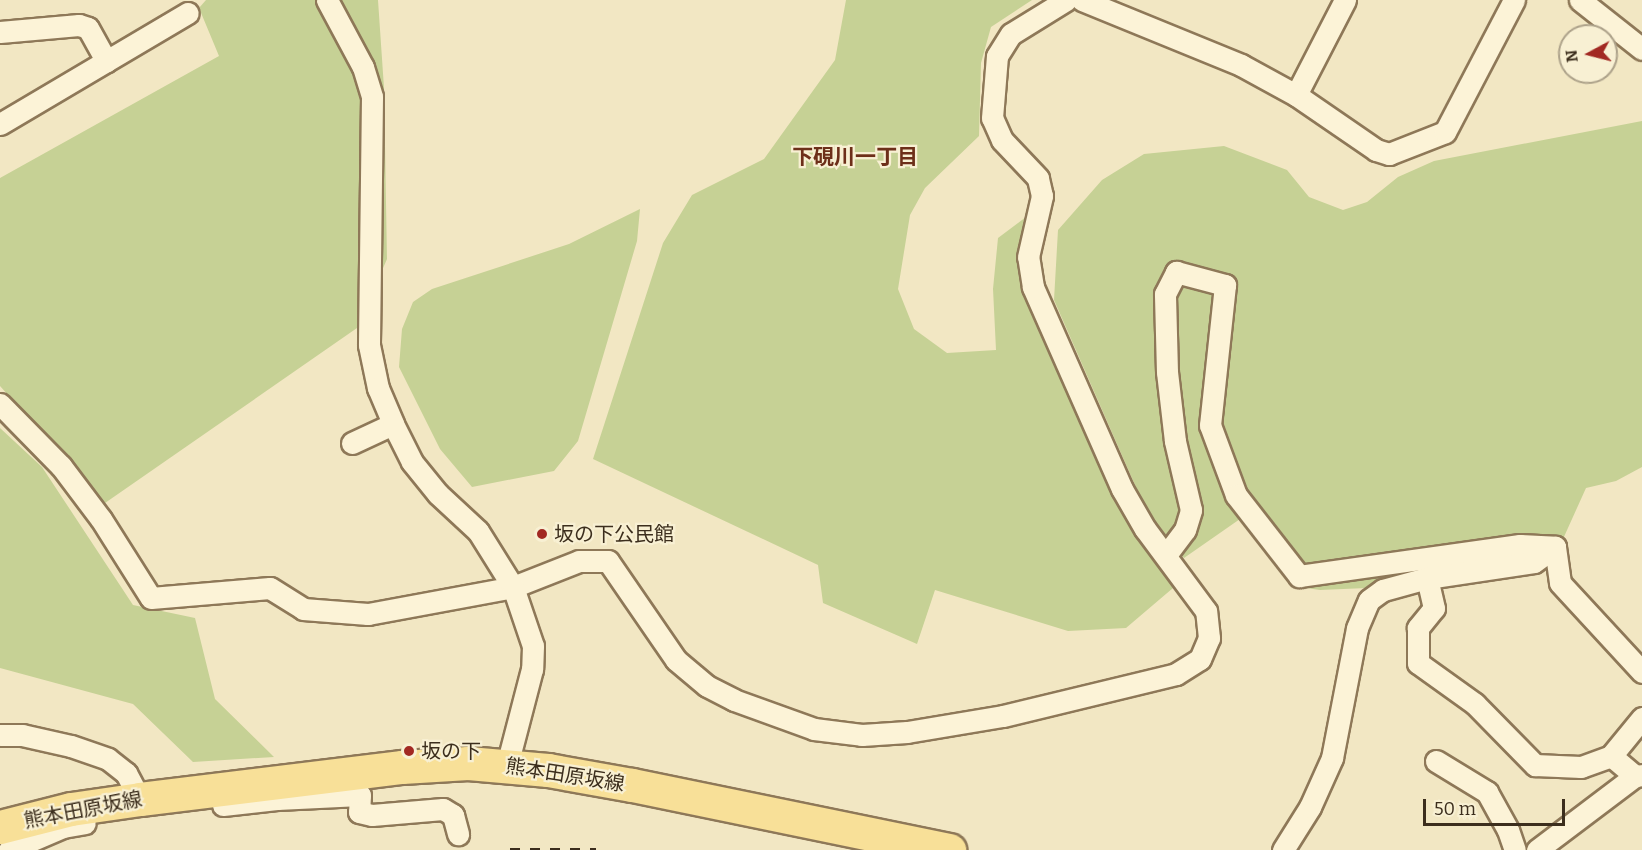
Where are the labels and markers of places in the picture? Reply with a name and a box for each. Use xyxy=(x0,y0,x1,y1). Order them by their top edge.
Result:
place label: 坂の下公民館 xyxy=(554,522,674,546)
marker: 坂の下公民館 xyxy=(535,527,549,541)
place label: 坂の下 xyxy=(421,739,481,763)
marker: 坂の下 xyxy=(402,744,416,758)

